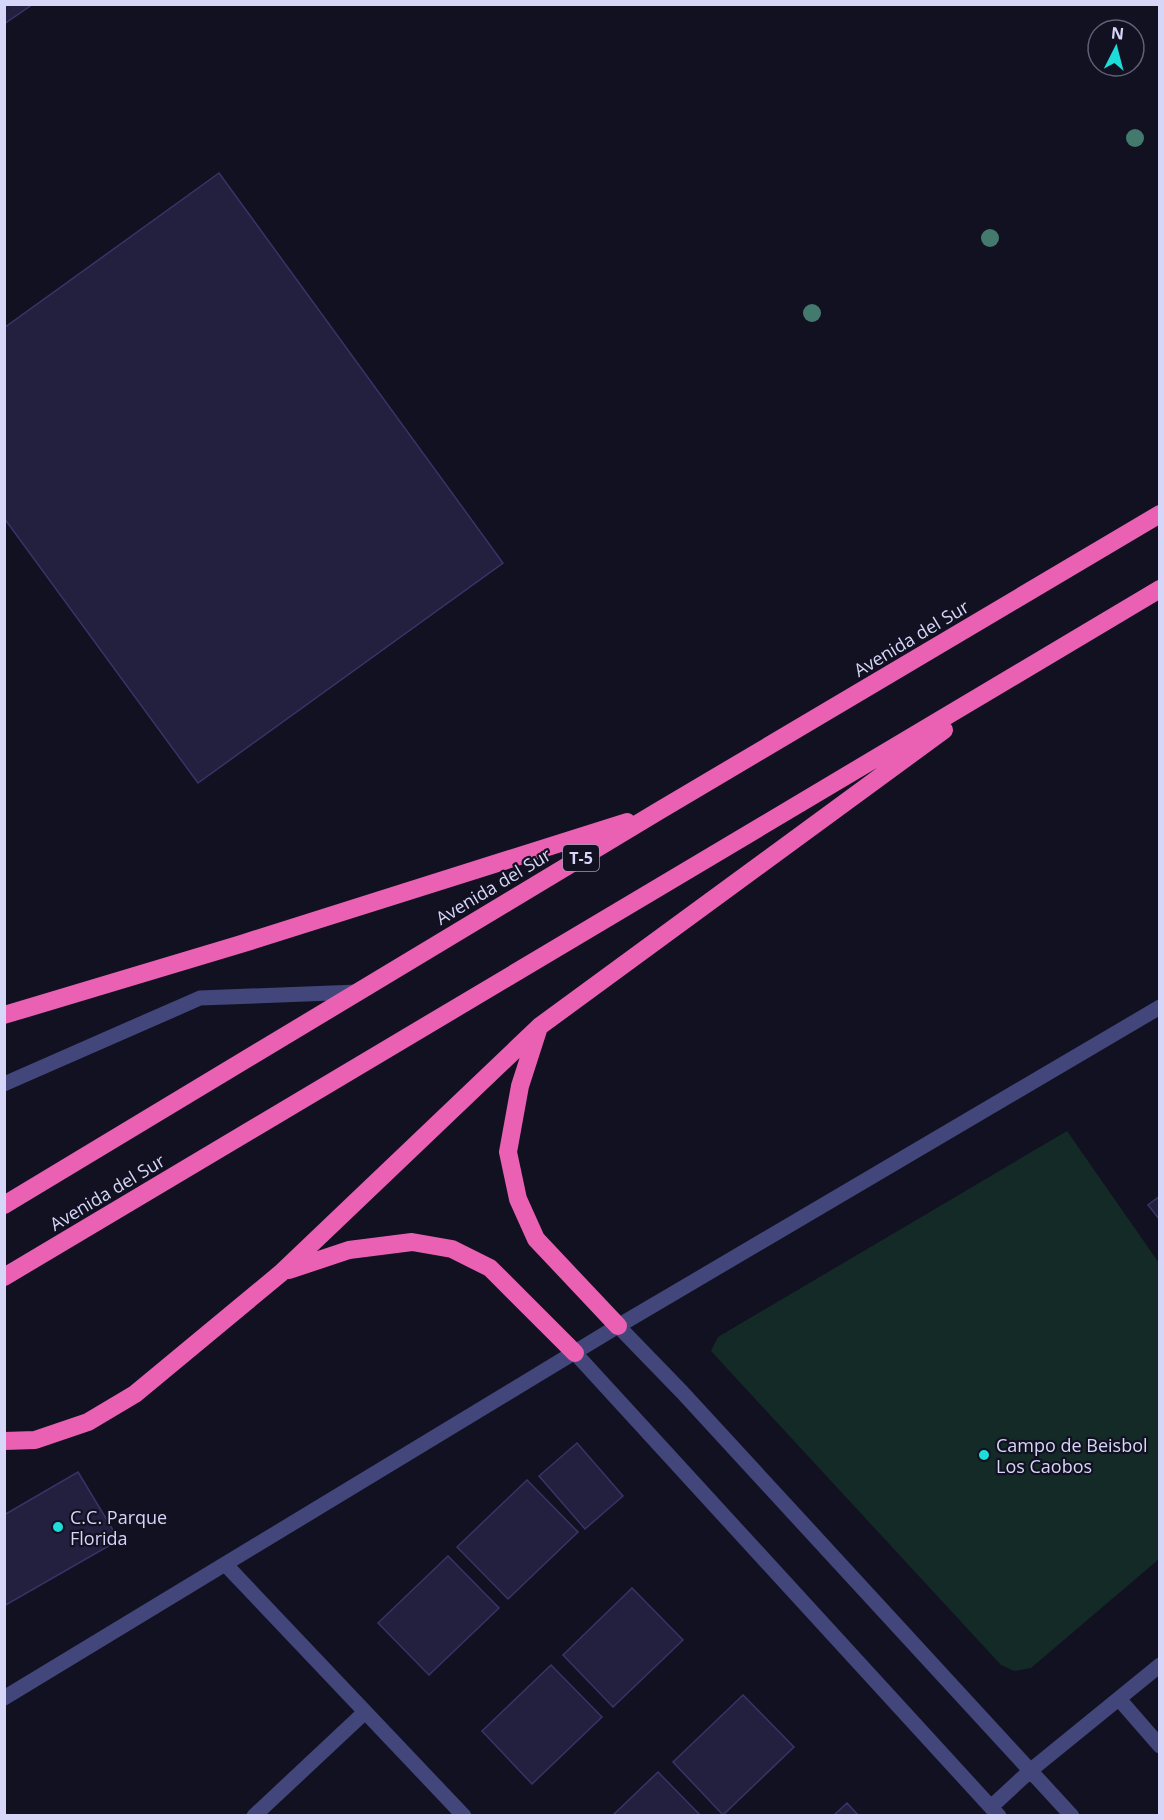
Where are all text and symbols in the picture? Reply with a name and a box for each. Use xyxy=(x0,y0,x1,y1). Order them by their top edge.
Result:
north arrow xyxy=(1086,18,1146,78)
text: N xyxy=(1110,21,1125,45)
street label: Avenida del Sur xyxy=(849,594,974,682)
street label: Avenida del Sur xyxy=(431,842,556,930)
road number: T-5 xyxy=(563,845,599,871)
street label: Avenida del Sur xyxy=(45,1148,170,1236)
place label: Campo de Beisbol Los Caobos xyxy=(996,1433,1148,1478)
marker: Campo de Beisbol Los Caobos xyxy=(977,1448,991,1462)
place label: C.C. Parque Florida xyxy=(70,1505,167,1550)
marker: C.C. Parque Florida xyxy=(51,1520,65,1534)

